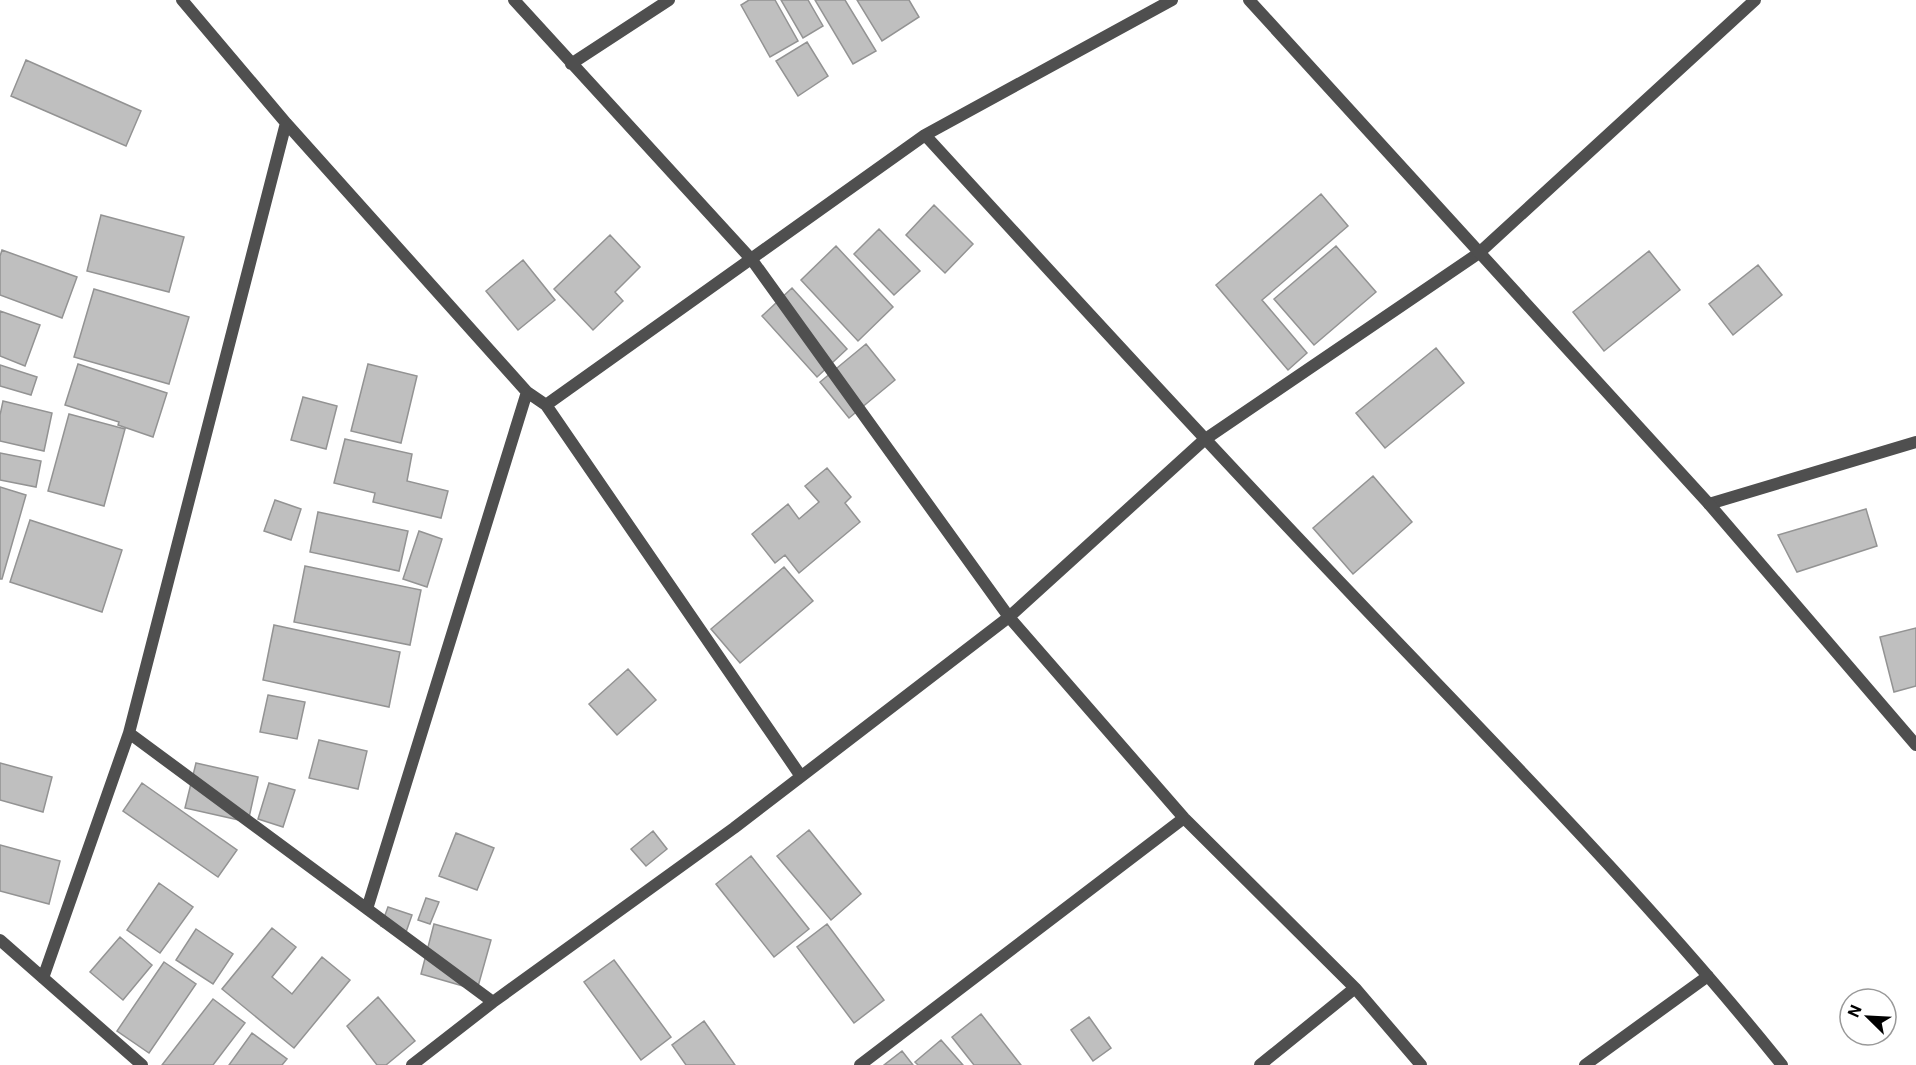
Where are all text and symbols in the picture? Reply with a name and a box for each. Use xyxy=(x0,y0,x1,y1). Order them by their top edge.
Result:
north arrow xyxy=(1838,987,1898,1047)
text: N xyxy=(1844,1002,1866,1020)

